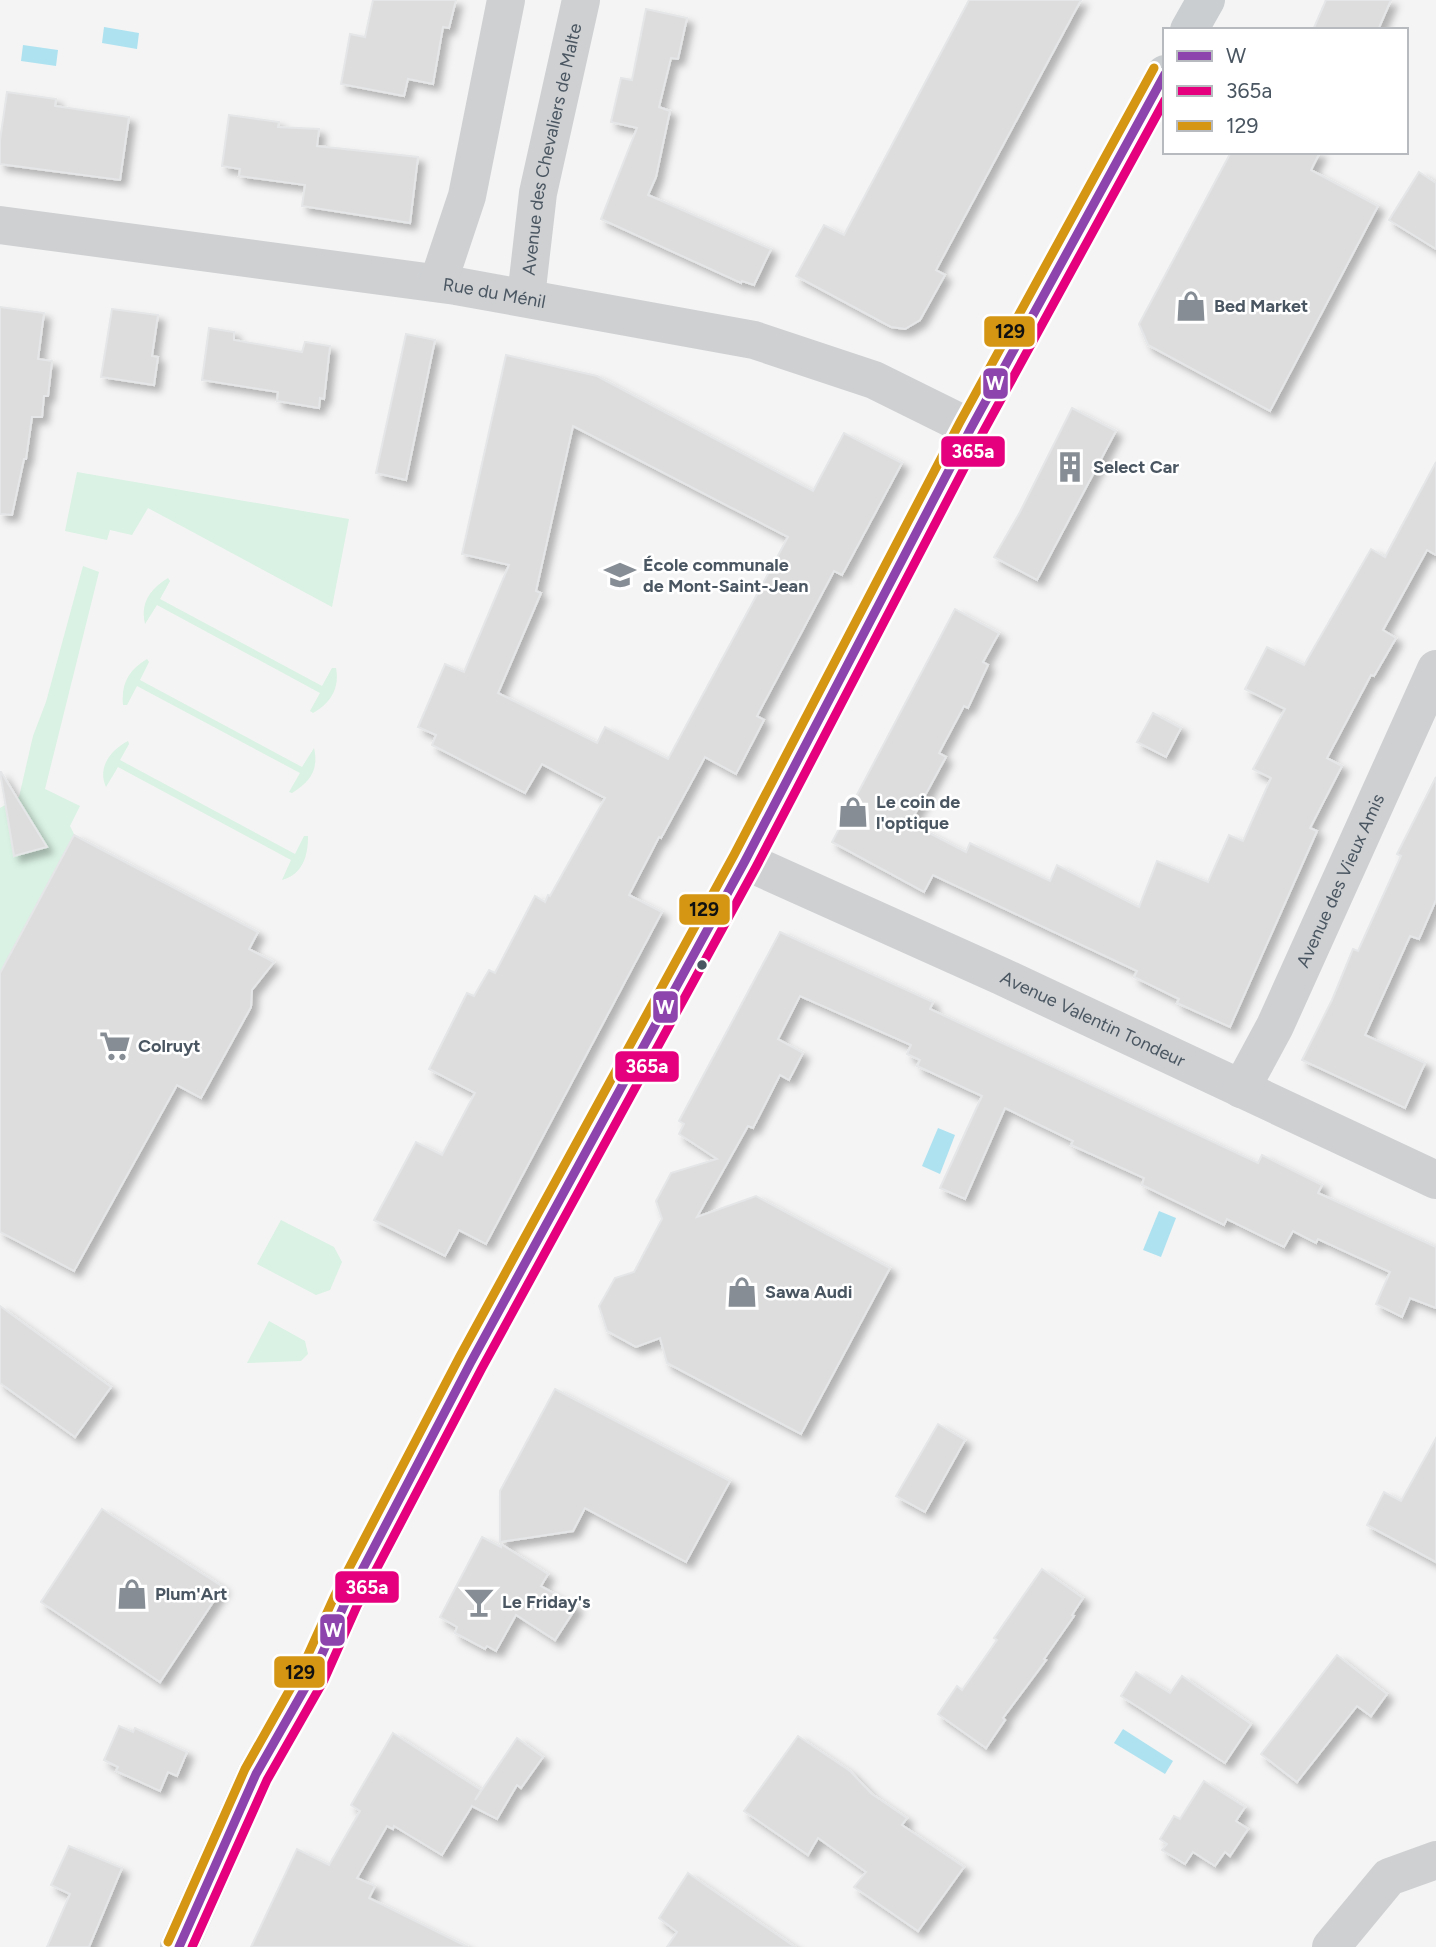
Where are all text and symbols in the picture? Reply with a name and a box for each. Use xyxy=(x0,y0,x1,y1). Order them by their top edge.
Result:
street label: Avenue des Chevaliers de Malte xyxy=(518,21,586,277)
legend xyxy=(1163,28,1408,154)
text: W xyxy=(1226,43,1246,68)
text: 365a xyxy=(1226,78,1272,103)
text: 129 xyxy=(1226,113,1258,138)
street label: Rue du Ménil xyxy=(442,273,547,313)
shop icon: Bed Market xyxy=(1174,289,1208,323)
place label: Bed Market xyxy=(1214,295,1308,317)
line badge: 129 xyxy=(983,315,1036,348)
text: 129 xyxy=(995,320,1025,343)
line badge: W xyxy=(982,367,1009,400)
text: W xyxy=(986,372,1005,395)
line badge: 365a xyxy=(940,435,1006,468)
text: 365a xyxy=(952,440,994,463)
building icon: Select Car xyxy=(1053,450,1087,484)
place label: Select Car xyxy=(1093,456,1179,478)
place label: École communale de Mont-Saint-Jean xyxy=(643,554,808,597)
school or university icon: École communale de Mont-Saint-Jean xyxy=(603,558,637,592)
street label: Avenue des Vieux Amis xyxy=(1292,790,1389,971)
place label: Le coin de l'optique xyxy=(876,791,960,834)
shop icon: Le coin de l'optique xyxy=(836,795,870,829)
line badge: 129 xyxy=(678,893,731,926)
text: 129 xyxy=(689,898,719,921)
unlabelled marker xyxy=(695,958,709,972)
street label: Avenue Valentin Tondeur xyxy=(997,966,1189,1072)
line badge: W xyxy=(652,990,679,1024)
text: W xyxy=(656,996,675,1019)
supermarket icon: Colruyt xyxy=(98,1029,132,1063)
place label: Colruyt xyxy=(138,1035,201,1057)
line badge: 365a xyxy=(614,1050,680,1083)
text: 365a xyxy=(626,1055,668,1078)
shop icon: Sawa Audi xyxy=(725,1275,759,1309)
place label: Sawa Audi xyxy=(765,1281,852,1303)
line badge: 365a xyxy=(334,1570,400,1604)
text: 365a xyxy=(346,1576,388,1599)
shop icon: Plum'Art xyxy=(115,1577,149,1611)
place label: Plum'Art xyxy=(155,1583,228,1605)
bar icon: Le Friday's xyxy=(462,1585,496,1619)
place label: Le Friday's xyxy=(502,1591,591,1613)
line badge: W xyxy=(319,1613,346,1647)
text: W xyxy=(324,1619,343,1642)
line badge: 129 xyxy=(273,1655,326,1689)
text: 129 xyxy=(285,1661,315,1684)

